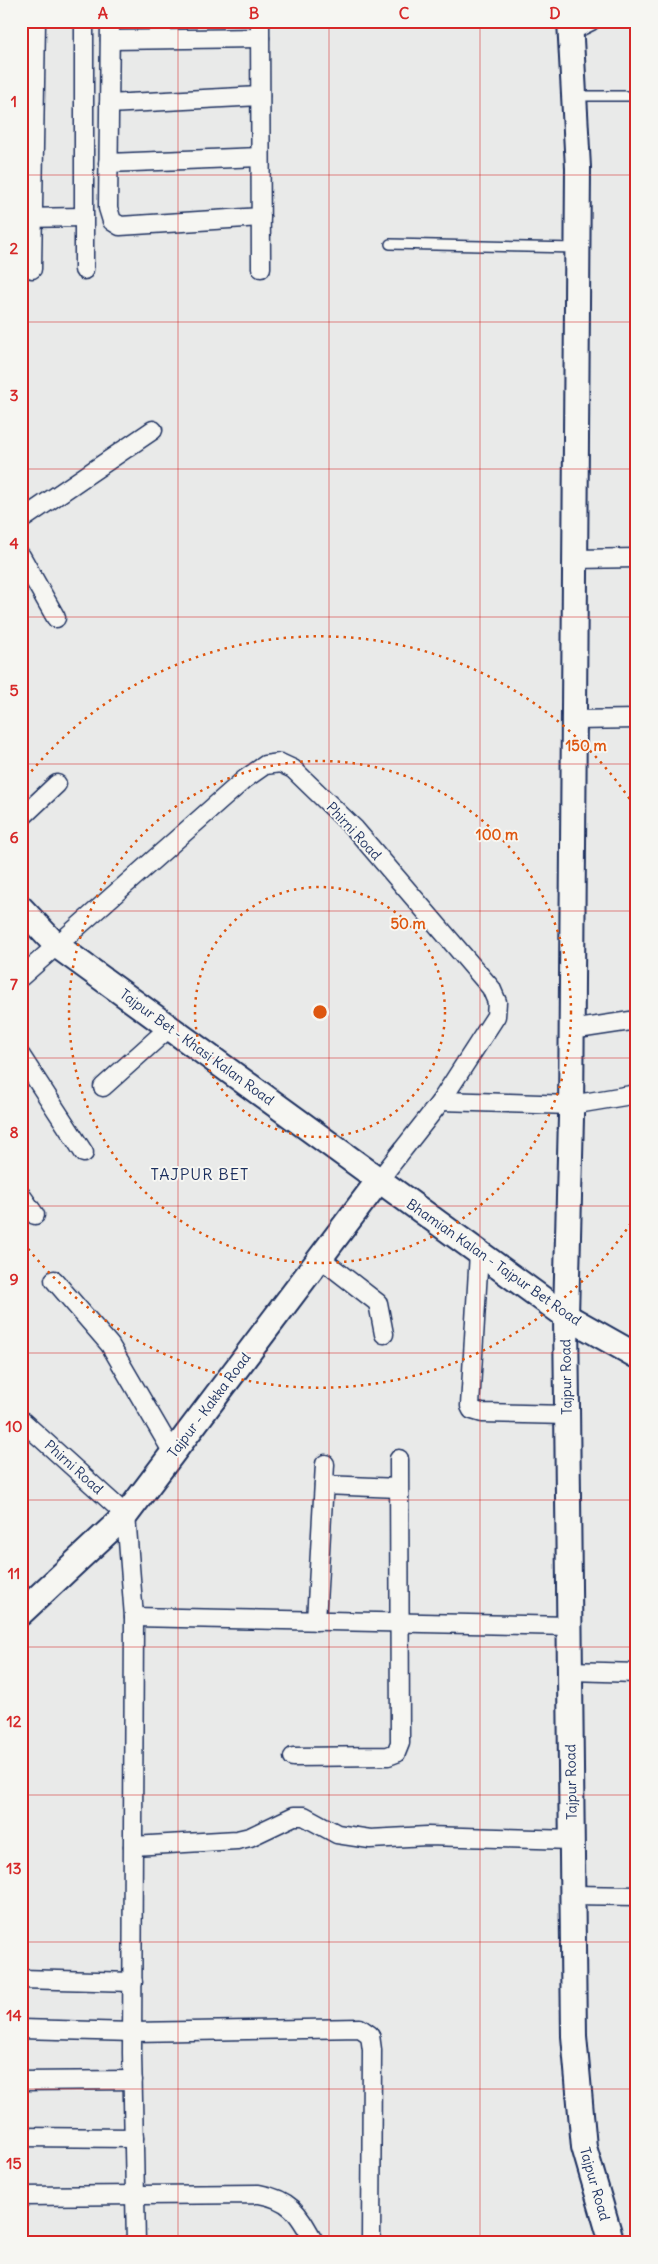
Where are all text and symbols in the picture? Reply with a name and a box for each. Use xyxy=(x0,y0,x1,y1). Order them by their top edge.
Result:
text: A xyxy=(98,3,108,23)
text: B xyxy=(249,3,260,23)
text: C xyxy=(399,3,410,23)
text: D xyxy=(549,3,561,23)
text: 1 xyxy=(11,91,17,111)
text: 2 xyxy=(10,238,19,258)
text: 3 xyxy=(9,385,19,405)
text: 4 xyxy=(9,533,19,553)
text: 5 xyxy=(9,680,19,700)
text: 150 m xyxy=(565,736,607,755)
street label: Phirni Road xyxy=(323,798,385,864)
text: 100 m xyxy=(476,825,518,844)
text: 6 xyxy=(9,827,19,847)
text: 50 m xyxy=(390,914,426,933)
text: 7 xyxy=(10,974,18,994)
street label: Tajpur Bet - Khasi Kalan Road xyxy=(116,985,278,1109)
centre of rings xyxy=(311,1003,329,1021)
text: 8 xyxy=(9,1122,19,1142)
district label: TAJPUR BET xyxy=(151,1164,249,1184)
street label: Bhamian Kalan - Tajpur Bet Road xyxy=(403,1195,585,1329)
text: 9 xyxy=(9,1269,19,1289)
street label: Tajpur Road xyxy=(556,1339,576,1415)
street label: Tajpur - Kakka Road xyxy=(164,1349,254,1461)
text: 10 xyxy=(6,1416,22,1436)
street label: Phirni Road xyxy=(41,1436,107,1498)
text: 11 xyxy=(8,1563,20,1583)
text: 12 xyxy=(6,1711,22,1731)
street label: Tajpur Road xyxy=(561,1744,581,1820)
text: 13 xyxy=(6,1858,22,1878)
text: 14 xyxy=(6,2005,22,2025)
street label: Tajpur Road xyxy=(576,2145,614,2223)
text: 15 xyxy=(6,2153,22,2173)

